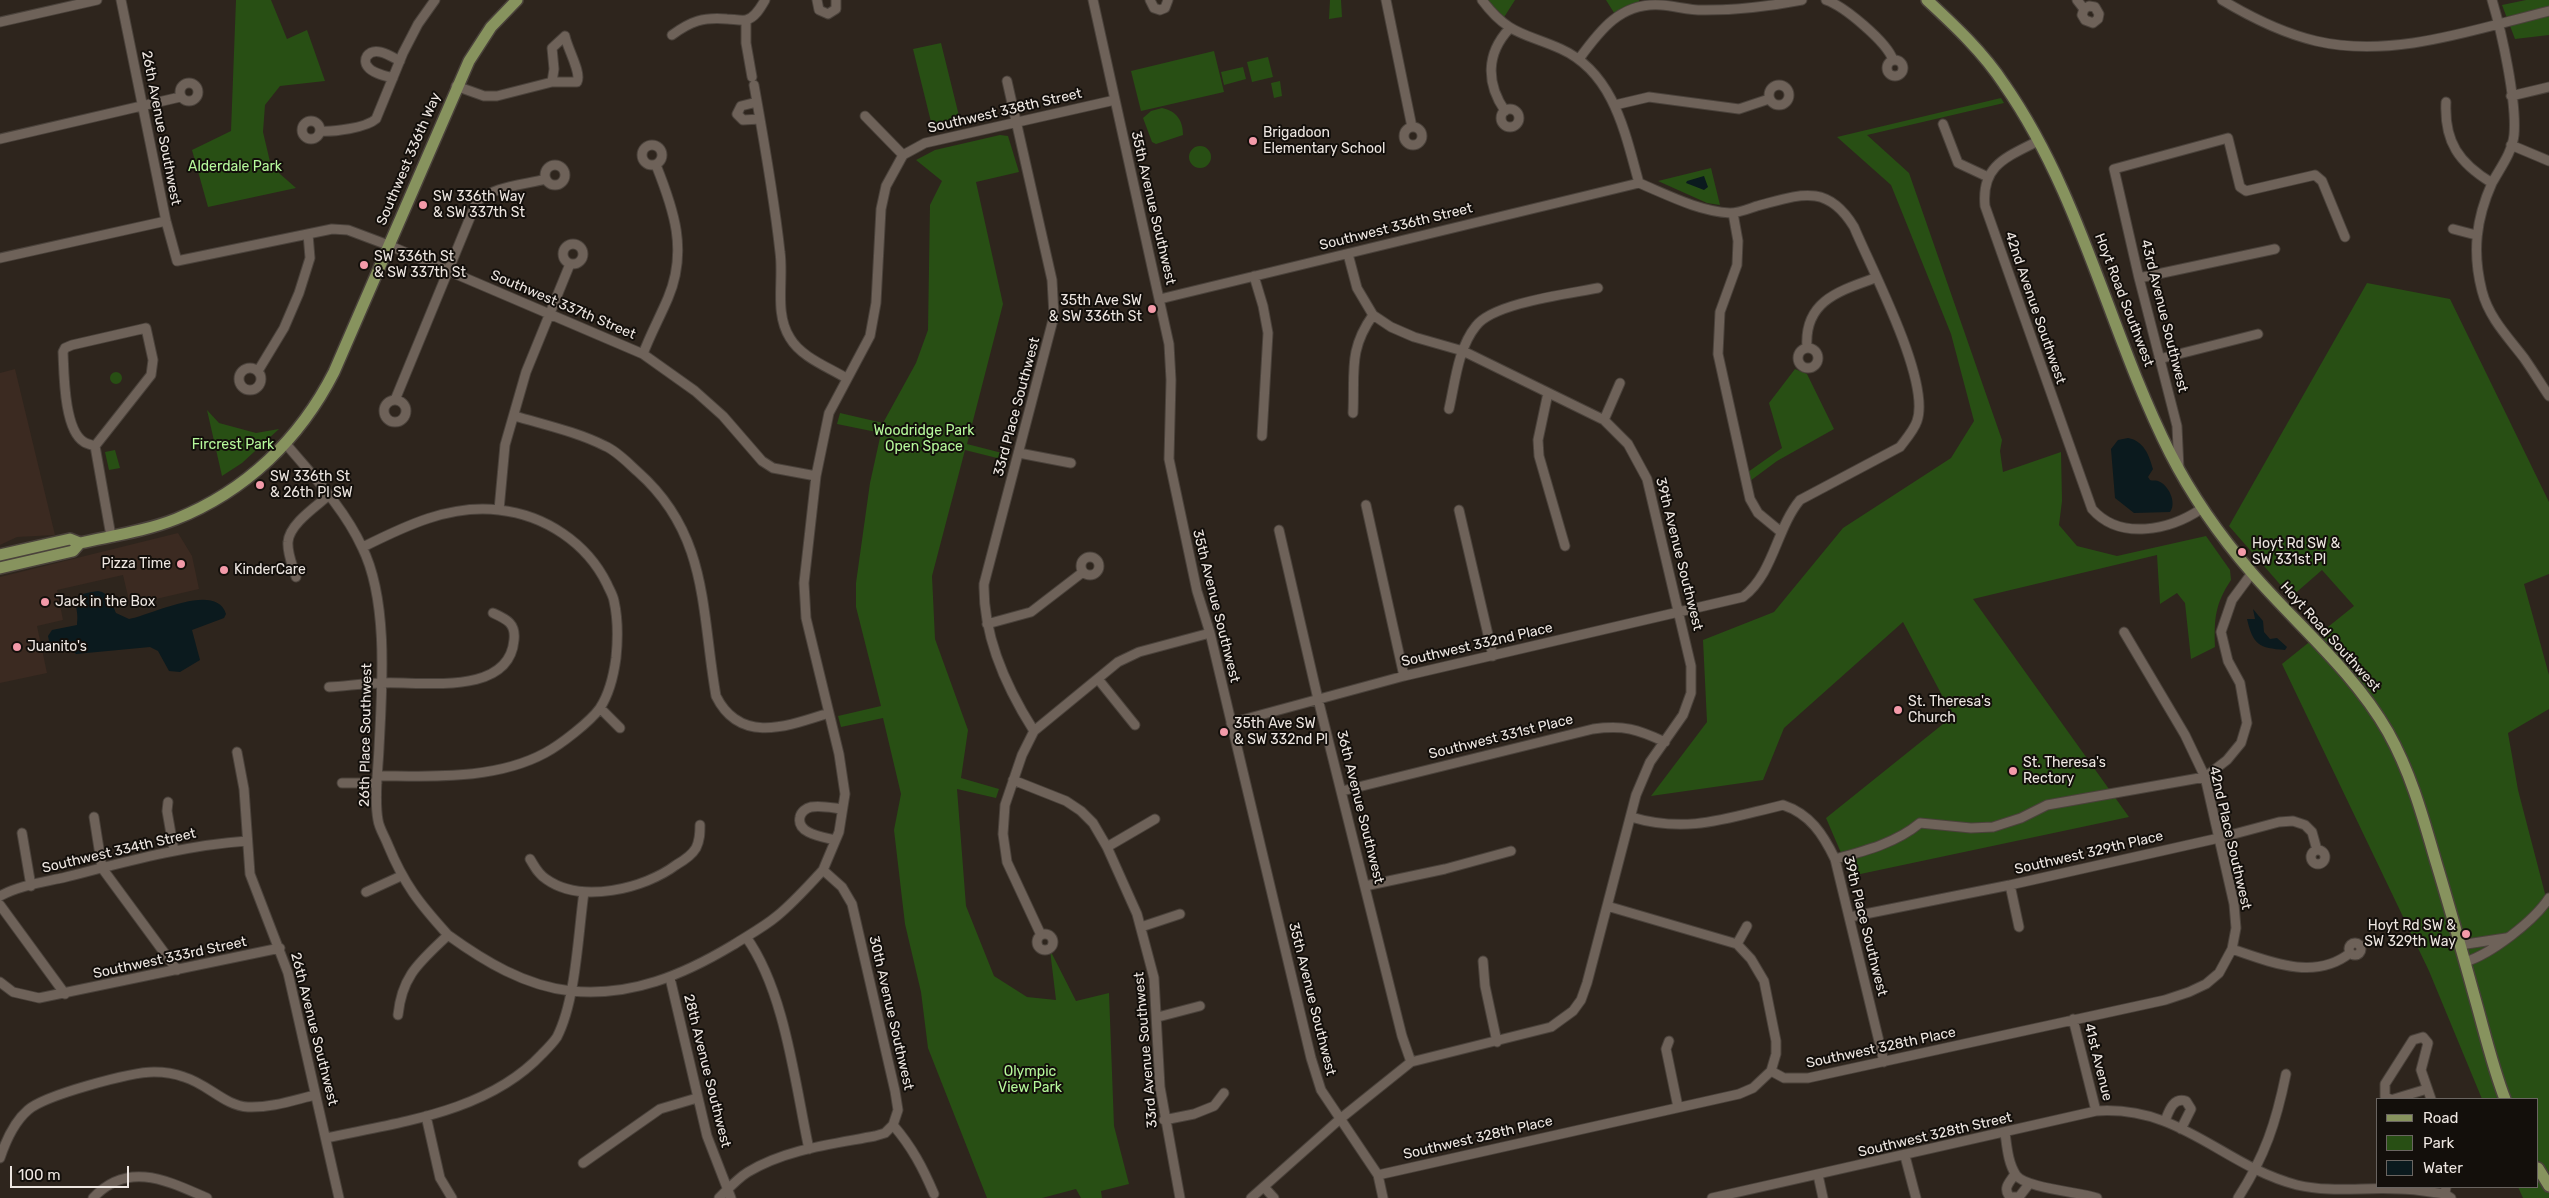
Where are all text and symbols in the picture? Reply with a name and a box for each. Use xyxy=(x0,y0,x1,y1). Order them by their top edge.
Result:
street label: 26th Avenue Southwest xyxy=(138,49,184,207)
street label: Southwest 338th Street xyxy=(926,85,1084,137)
street label: Southwest 336th Way xyxy=(373,90,445,228)
place label: Brigadoon Elementary School xyxy=(1263,125,1386,158)
street label: 35th Avenue Southwest xyxy=(1127,130,1179,286)
marker: Brigadoon Elementary School xyxy=(1247,135,1259,147)
park label: Alderdale Park xyxy=(188,159,282,175)
place label: SW 336th Way & SW 337th St xyxy=(433,189,525,222)
marker: SW 336th Way & SW 337th St xyxy=(417,199,429,211)
street label: Southwest 336th Street xyxy=(1318,200,1474,254)
street label: 42nd Avenue Southwest xyxy=(2001,230,2069,386)
street label: Hoyt Road Southwest xyxy=(2091,231,2157,369)
street label: 43rd Avenue Southwest xyxy=(2137,238,2191,394)
place label: SW 336th St & SW 337th St xyxy=(374,249,466,282)
marker: SW 336th St & SW 337th St xyxy=(358,259,370,271)
street label: Southwest 337th Street xyxy=(488,267,638,343)
place label: 35th Ave SW & SW 336th St xyxy=(1049,293,1142,326)
marker: 35th Ave SW & SW 336th St xyxy=(1146,303,1158,315)
street label: 33rd Place Southwest xyxy=(990,336,1044,478)
park label: Woodridge Park Open Space xyxy=(873,423,975,456)
park label: Fircrest Park xyxy=(192,437,274,453)
place label: SW 336th St & 26th Pl SW xyxy=(270,469,353,502)
street label: 39th Avenue Southwest xyxy=(1652,476,1706,632)
marker: SW 336th St & 26th Pl SW xyxy=(254,479,266,491)
street label: 35th Avenue Southwest xyxy=(1189,528,1243,684)
place label: Hoyt Rd SW & SW 331st Pl xyxy=(2252,536,2340,568)
marker: Hoyt Rd SW & SW 331st Pl xyxy=(2236,546,2248,558)
place label: Pizza Time xyxy=(101,556,171,572)
marker: Pizza Time xyxy=(175,558,187,570)
place label: KinderCare xyxy=(234,562,306,578)
marker: KinderCare xyxy=(218,564,230,576)
street label: Hoyt Road Southwest xyxy=(2276,579,2384,695)
place label: Jack in the Box xyxy=(55,594,155,610)
marker: Jack in the Box xyxy=(39,596,51,608)
street label: Southwest 332nd Place xyxy=(1400,619,1554,671)
place label: Juanito's xyxy=(27,639,87,655)
marker: Juanito's xyxy=(11,641,23,653)
street label: 26th Place Southwest xyxy=(356,663,376,807)
place label: St. Theresa's Church xyxy=(1908,694,1991,726)
marker: St. Theresa's Church xyxy=(1892,704,1904,716)
street label: Southwest 331st Place xyxy=(1427,711,1575,763)
place label: 35th Ave SW & SW 332nd Pl xyxy=(1234,716,1328,749)
marker: 35th Ave SW & SW 332nd Pl xyxy=(1218,726,1230,738)
street label: 36th Avenue Southwest xyxy=(1333,729,1387,885)
place label: St. Theresa's Rectory xyxy=(2023,755,2106,788)
marker: St. Theresa's Rectory xyxy=(2007,765,2019,777)
street label: 42nd Place Southwest xyxy=(2205,765,2255,911)
street label: Southwest 334th Street xyxy=(40,825,198,877)
street label: Southwest 329th Place xyxy=(2013,828,2165,878)
street label: 39th Place Southwest xyxy=(1839,854,1891,998)
place label: Hoyt Rd SW & SW 329th Way xyxy=(2364,918,2456,950)
street label: 35th Avenue Southwest xyxy=(1285,921,1339,1077)
marker: Hoyt Rd SW & SW 329th Way xyxy=(2460,928,2472,940)
street label: Southwest 333rd Street xyxy=(92,934,248,982)
street label: 30th Avenue Southwest xyxy=(865,934,917,1092)
street label: 26th Avenue Southwest xyxy=(287,951,341,1107)
street label: 33rd Avenue Southwest xyxy=(1131,971,1161,1129)
street label: 28th Avenue Southwest xyxy=(680,993,734,1149)
street label: 41st Avenue xyxy=(2080,1021,2116,1103)
street label: Southwest 328th Place xyxy=(1805,1024,1957,1072)
park label: Olympic View Park xyxy=(998,1064,1062,1096)
legend xyxy=(2376,1098,2539,1188)
street label: Southwest 328th Street xyxy=(1856,1109,2014,1161)
text: Road xyxy=(2423,1109,2459,1127)
street label: Southwest 328th Place xyxy=(1402,1113,1554,1163)
text: Park xyxy=(2423,1134,2454,1152)
scale bar xyxy=(12,1156,131,1188)
text: Water xyxy=(2423,1159,2463,1177)
text: 100 m xyxy=(18,1166,60,1184)

